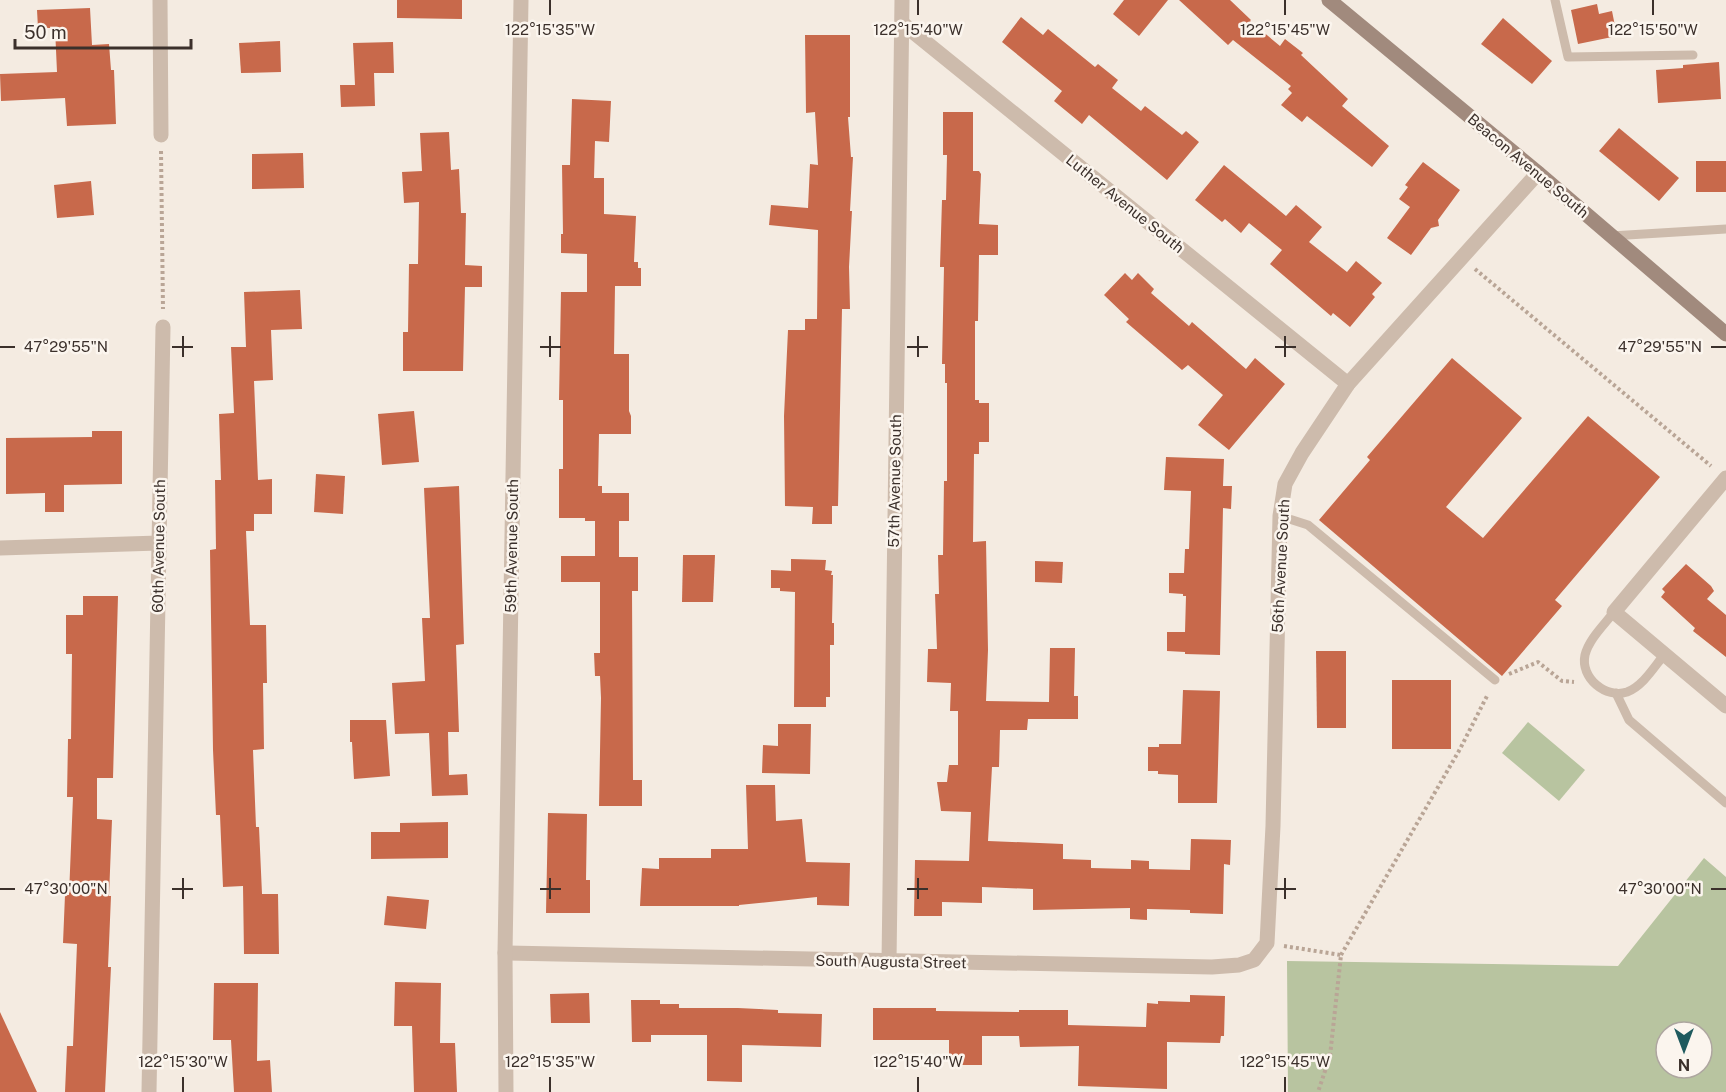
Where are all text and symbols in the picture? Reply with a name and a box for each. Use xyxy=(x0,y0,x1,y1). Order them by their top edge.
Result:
scale bar xyxy=(15,12,190,50)
text: 122°15'35"W xyxy=(505,21,595,38)
text: 122°15'40"W xyxy=(873,21,963,38)
text: 122°15'45"W xyxy=(1240,21,1330,38)
text: 122°15'50"W xyxy=(1608,21,1698,38)
text: 50 m xyxy=(24,22,67,43)
street label: Beacon Avenue South xyxy=(1464,110,1592,221)
street label: Luther Avenue South xyxy=(1063,151,1188,256)
text: 47°29'55"N xyxy=(24,338,108,355)
text: 47°29'55"N xyxy=(1618,338,1702,355)
street label: 57th Avenue South xyxy=(885,414,904,548)
street label: 60th Avenue South xyxy=(149,479,168,613)
street label: 59th Avenue South xyxy=(502,479,521,613)
street label: 56th Avenue South xyxy=(1269,499,1292,633)
text: 47°30'00"N xyxy=(24,880,108,897)
text: 47°30'00"N xyxy=(1618,880,1702,897)
street label: South Augusta Street xyxy=(815,952,967,971)
north arrow xyxy=(1654,1020,1714,1080)
text: 122°15'30"W xyxy=(138,1053,228,1070)
text: 122°15'35"W xyxy=(505,1053,595,1070)
text: 122°15'40"W xyxy=(873,1053,963,1070)
text: 122°15'45"W xyxy=(1240,1053,1330,1070)
text: N xyxy=(1678,1055,1690,1074)

